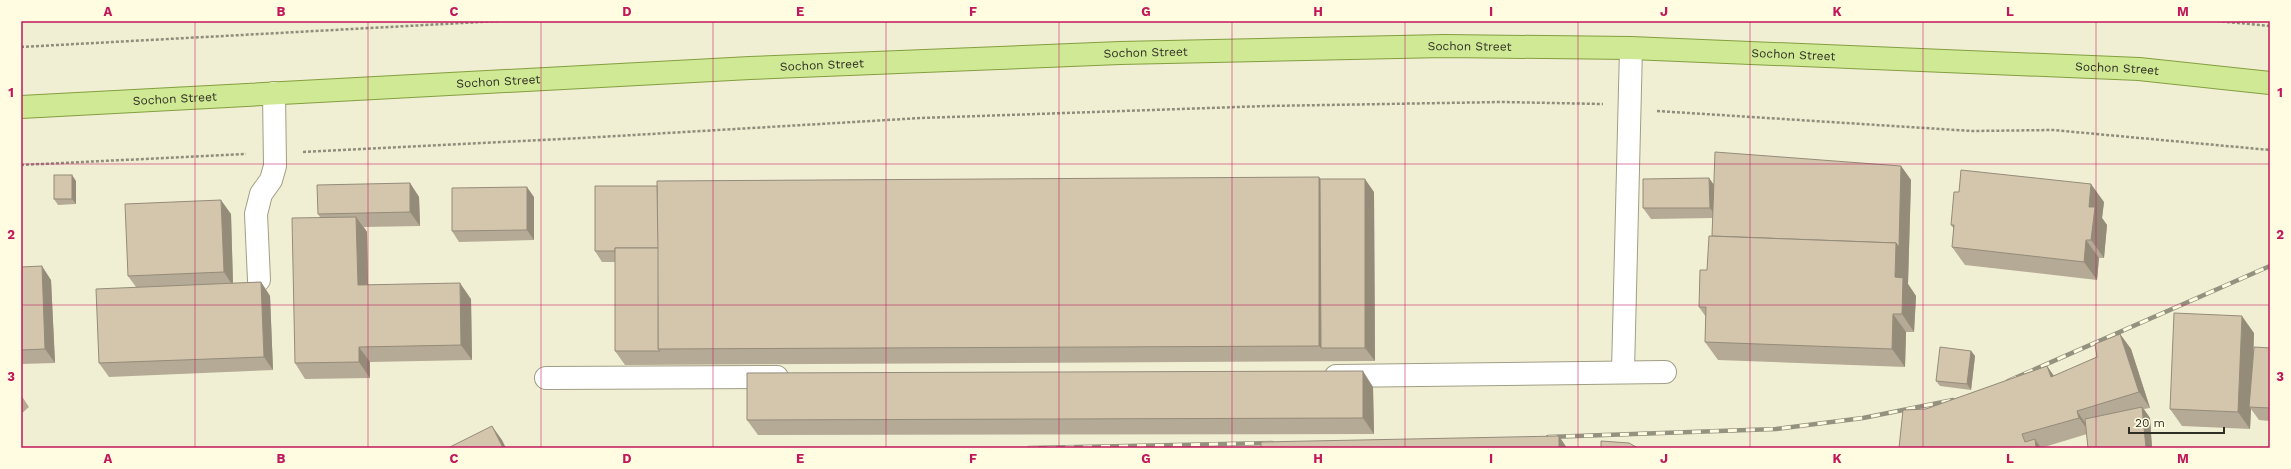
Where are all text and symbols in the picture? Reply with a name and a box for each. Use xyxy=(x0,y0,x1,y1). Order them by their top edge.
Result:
text: A xyxy=(104,4,113,19)
text: B xyxy=(277,4,286,19)
text: C xyxy=(450,4,459,19)
text: D xyxy=(622,4,632,19)
text: E xyxy=(796,4,804,19)
text: F xyxy=(969,4,977,19)
text: G xyxy=(1141,4,1151,19)
text: H xyxy=(1313,4,1323,19)
text: I xyxy=(1489,4,1493,19)
text: J xyxy=(1660,4,1668,19)
text: K xyxy=(1832,4,1842,19)
text: L xyxy=(2006,4,2014,19)
text: M xyxy=(2177,4,2189,19)
street label: Sochon Street xyxy=(1427,39,1512,54)
street label: Sochon Street xyxy=(1103,45,1188,61)
street label: Sochon Street xyxy=(1751,46,1836,63)
street label: Sochon Street xyxy=(780,56,864,74)
street label: Sochon Street xyxy=(2075,59,2160,78)
street label: Sochon Street xyxy=(456,72,541,91)
text: 1 xyxy=(8,85,14,100)
text: 1 xyxy=(2277,85,2283,100)
street label: Sochon Street xyxy=(132,90,217,108)
text: 2 xyxy=(7,227,15,242)
text: 2 xyxy=(2276,227,2284,242)
text: 3 xyxy=(7,369,15,384)
text: 3 xyxy=(2276,369,2284,384)
scale bar xyxy=(2129,409,2224,435)
text: 20 m xyxy=(2135,416,2165,430)
text: A xyxy=(104,451,113,466)
text: B xyxy=(277,451,286,466)
text: C xyxy=(450,451,459,466)
text: D xyxy=(622,451,632,466)
text: E xyxy=(796,451,804,466)
text: F xyxy=(969,451,977,466)
text: G xyxy=(1141,451,1151,466)
text: H xyxy=(1313,451,1323,466)
text: I xyxy=(1489,451,1493,466)
text: J xyxy=(1660,451,1668,466)
text: K xyxy=(1832,451,1842,466)
text: L xyxy=(2006,451,2014,466)
text: M xyxy=(2177,451,2189,466)

